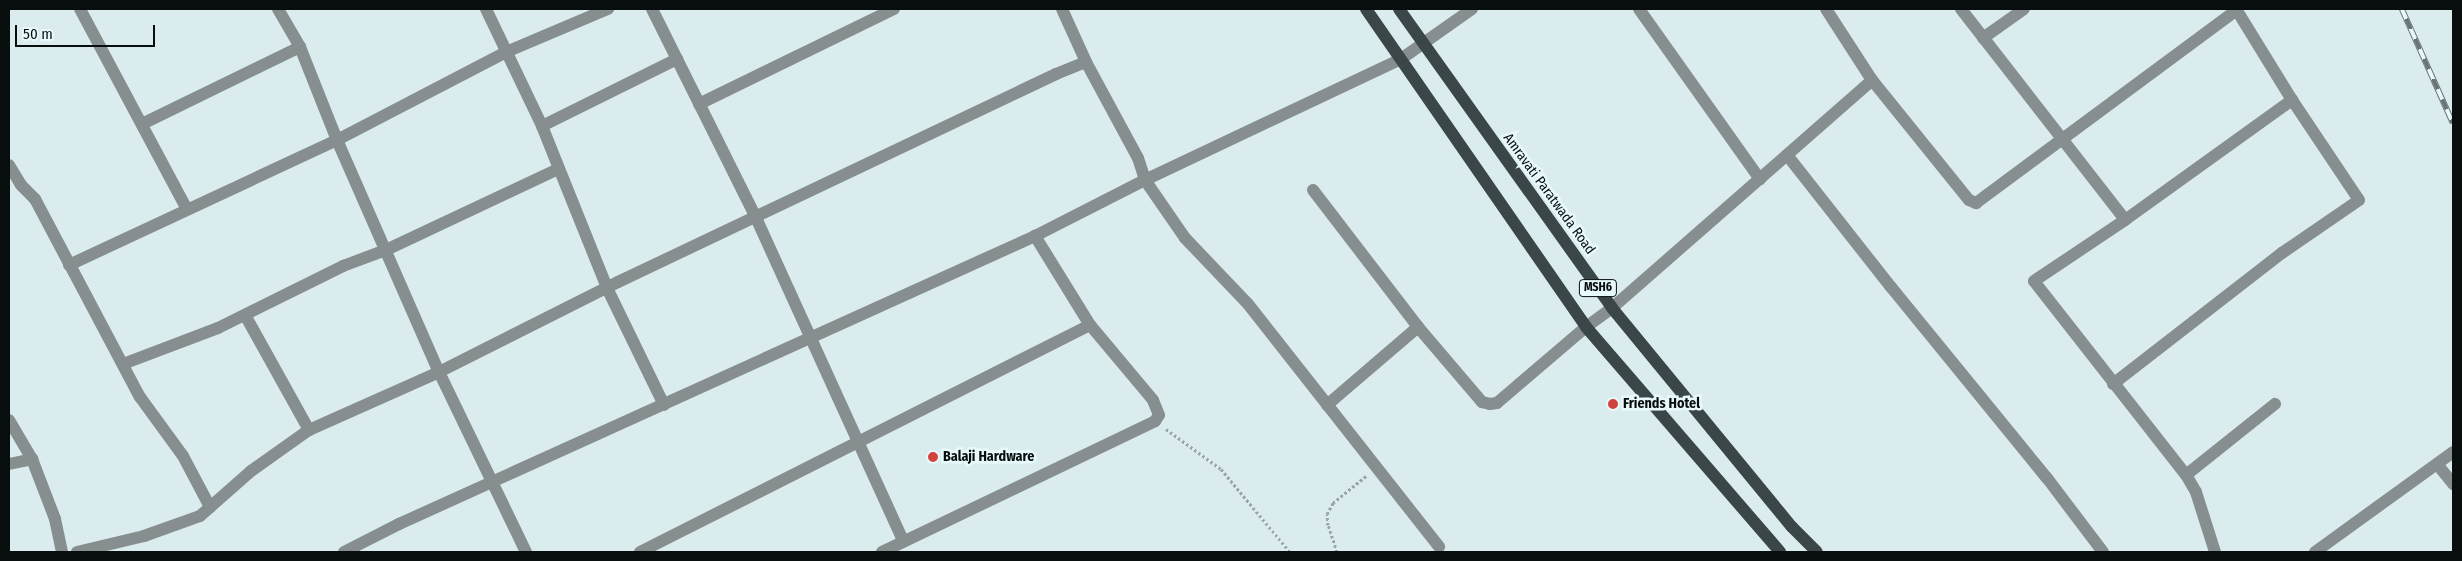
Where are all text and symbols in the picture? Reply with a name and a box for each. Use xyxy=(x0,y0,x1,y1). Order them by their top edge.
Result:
scale bar xyxy=(18,15,158,47)
text: 50 m xyxy=(23,25,53,43)
street label: Amravati Paratwada Road xyxy=(1499,130,1599,258)
road number: MSH6 xyxy=(1578,278,1618,298)
place label: Friends Hotel xyxy=(1623,396,1700,412)
marker: Friends Hotel xyxy=(1607,398,1619,410)
place label: Balaji Hardware xyxy=(943,449,1034,465)
marker: Balaji Hardware xyxy=(927,451,939,463)

